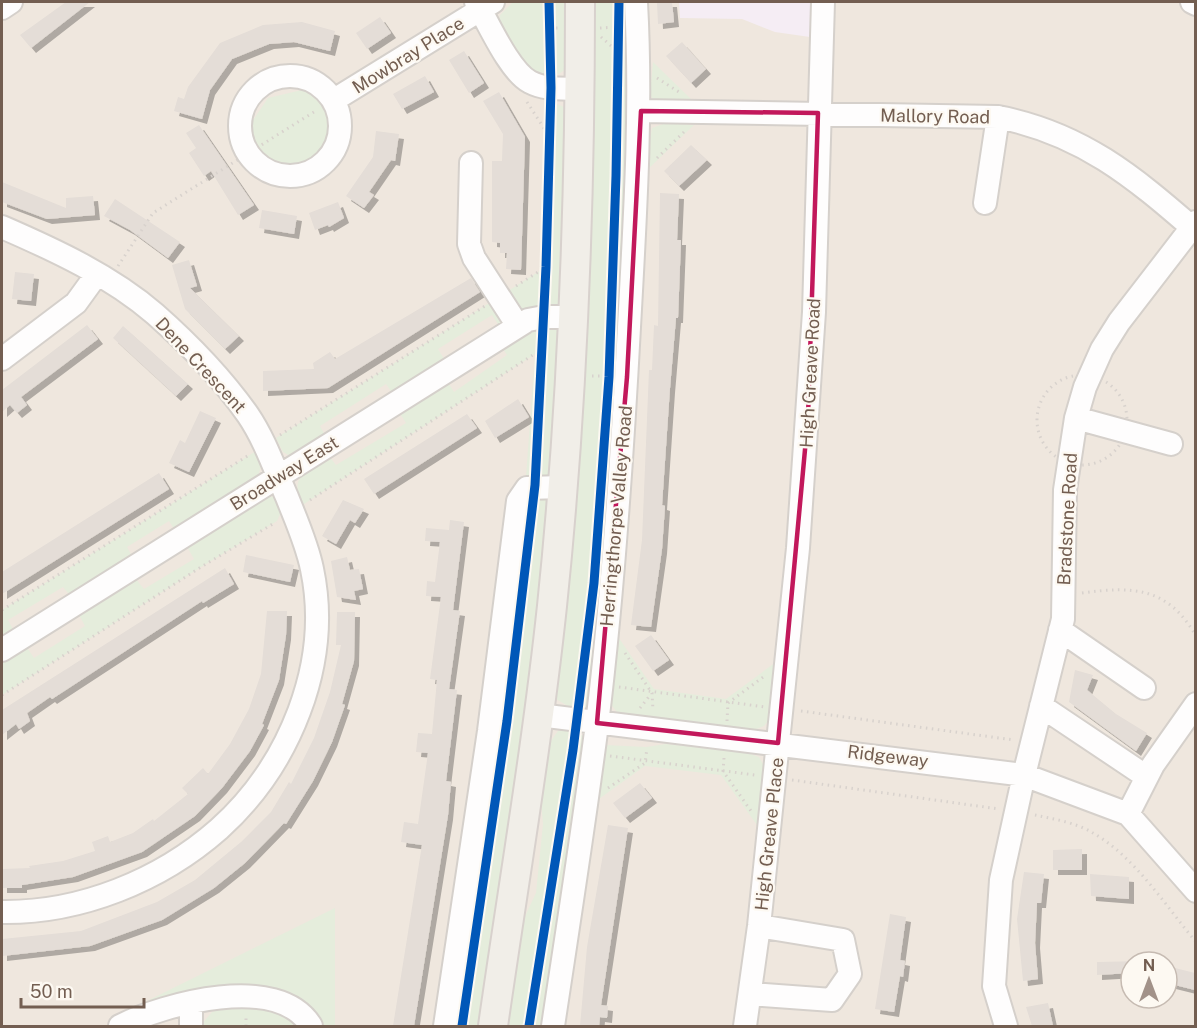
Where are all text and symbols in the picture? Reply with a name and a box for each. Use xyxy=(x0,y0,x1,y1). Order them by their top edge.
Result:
street label: Mowbray Place xyxy=(348,12,468,98)
street label: Mallory Road xyxy=(880,105,990,127)
street label: High Greave Road xyxy=(796,298,824,448)
street label: Dene Crescent xyxy=(151,313,251,417)
street label: Herringthorpe Valley Road xyxy=(596,405,636,627)
street label: Broadway East xyxy=(226,431,342,515)
street label: Bradstone Road xyxy=(1053,452,1081,586)
street label: Ridgeway xyxy=(846,741,930,771)
street label: High Greave Place xyxy=(751,756,787,912)
north arrow xyxy=(1119,950,1179,1010)
text: N xyxy=(1143,956,1155,975)
scale bar xyxy=(21,971,144,1009)
text: 50 m xyxy=(30,981,73,1002)

